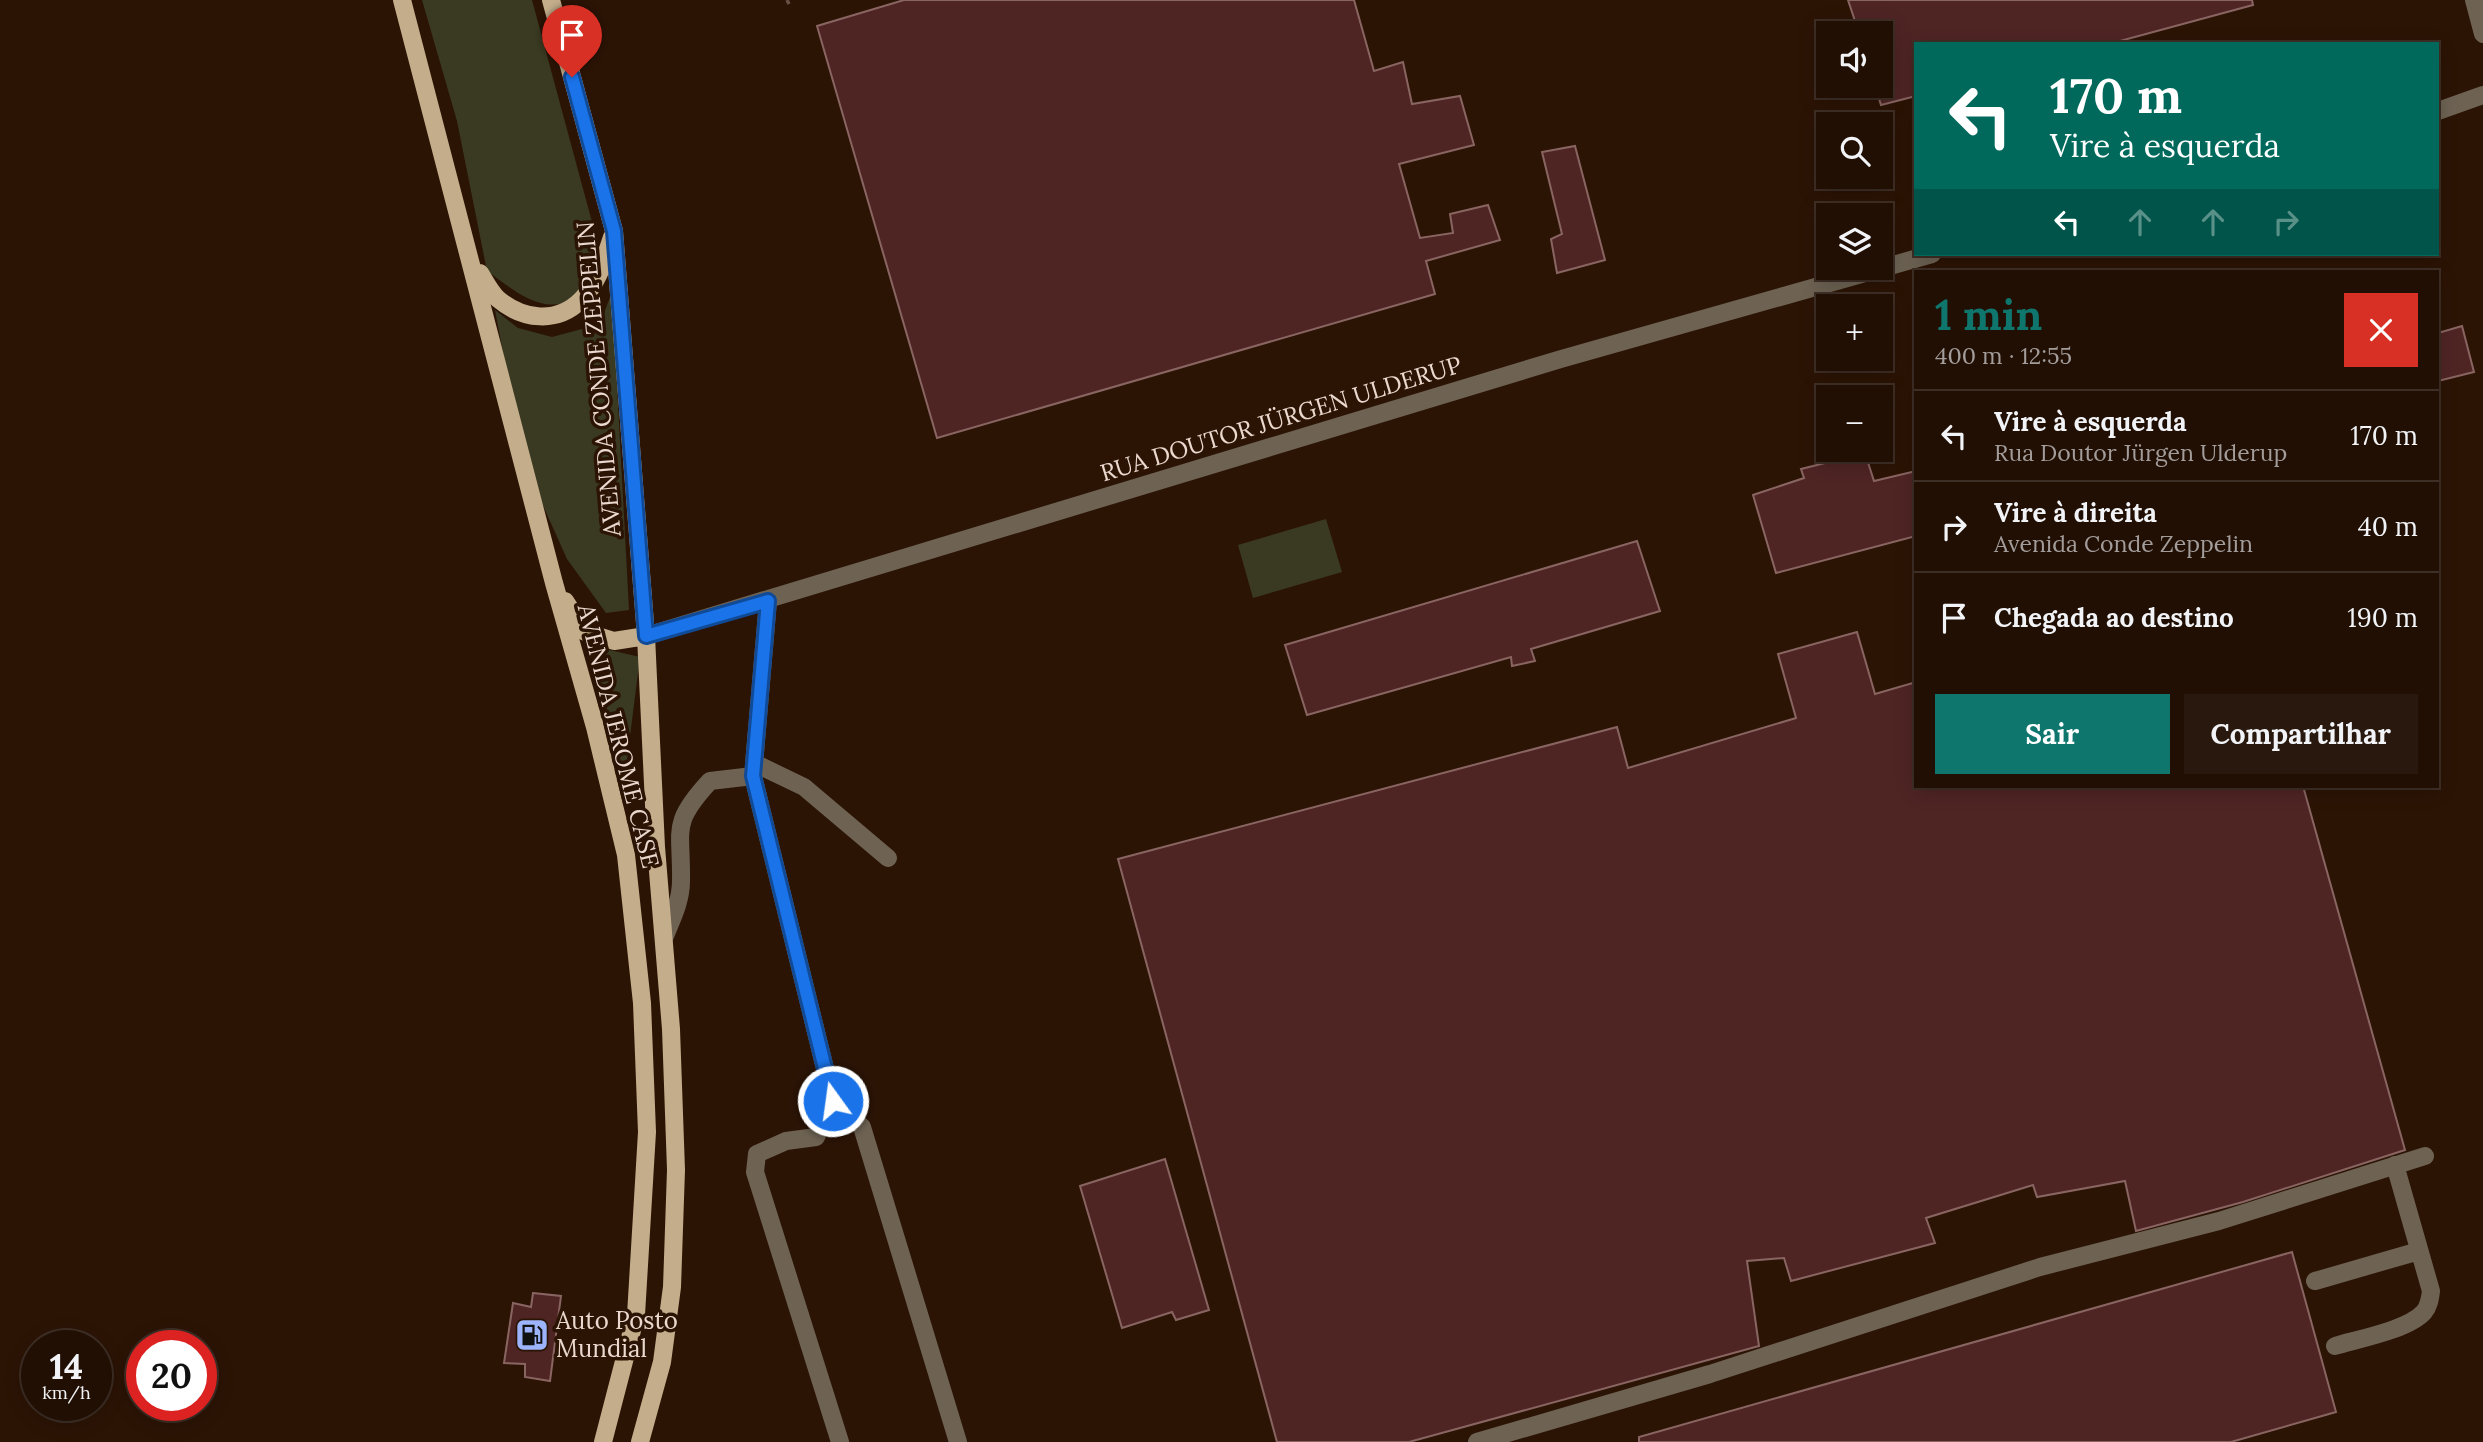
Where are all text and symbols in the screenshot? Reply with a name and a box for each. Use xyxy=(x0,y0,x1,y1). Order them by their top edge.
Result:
pin xyxy=(542,5,602,77)
icon: arrive xyxy=(553,16,591,54)
map controls xyxy=(1816,21,1893,462)
button: sound xyxy=(1816,21,1893,98)
text: 170 m xyxy=(2050,64,2182,126)
icon: left xyxy=(1935,70,2026,161)
button: search xyxy=(1816,112,1893,189)
text: Vire à esquerda xyxy=(2050,125,2280,166)
button: layers xyxy=(1816,203,1893,280)
icon: left xyxy=(2048,203,2086,241)
icon: ahead xyxy=(2121,203,2159,241)
icon: ahead xyxy=(2194,203,2232,241)
icon: right xyxy=(2267,203,2305,241)
street label: AVENIDA CONDE ZEPPELIN xyxy=(569,220,628,539)
text: 1 min xyxy=(1935,288,2042,342)
button: close xyxy=(2344,293,2418,367)
button: + xyxy=(1816,294,1893,371)
text: 400 m · 12:55 xyxy=(1935,341,2072,370)
street label: RUA DOUTOR JÜRGEN ULDERUP xyxy=(1097,349,1465,488)
button: − xyxy=(1816,385,1893,462)
text: Vire à esquerda xyxy=(1994,405,2187,438)
icon: left xyxy=(1935,417,1973,455)
text: 170 m xyxy=(2350,419,2418,452)
text: Rua Doutor Jürgen Ulderup xyxy=(1994,438,2287,467)
text: Vire à direita xyxy=(1994,496,2157,529)
icon: right xyxy=(1935,508,1973,546)
text: 40 m xyxy=(2358,510,2418,543)
text: Avenida Conde Zeppelin xyxy=(1994,529,2253,558)
icon: arrive xyxy=(1935,599,1973,637)
street label: AVENIDA JEROME CASE xyxy=(570,600,666,871)
text: Chegada ao destino xyxy=(1994,601,2234,634)
text: 190 m xyxy=(2347,601,2418,634)
button: Sair xyxy=(1935,694,2170,774)
button: Compartilhar xyxy=(2184,694,2418,774)
position arrow xyxy=(796,1064,870,1138)
place label: Auto Posto Mundial xyxy=(555,1305,678,1364)
fuel station icon: Auto Posto Mundial xyxy=(513,1316,551,1354)
speed limit sign: 20 xyxy=(126,1330,217,1421)
text: 14 xyxy=(50,1344,83,1389)
text: km/h xyxy=(42,1381,91,1404)

